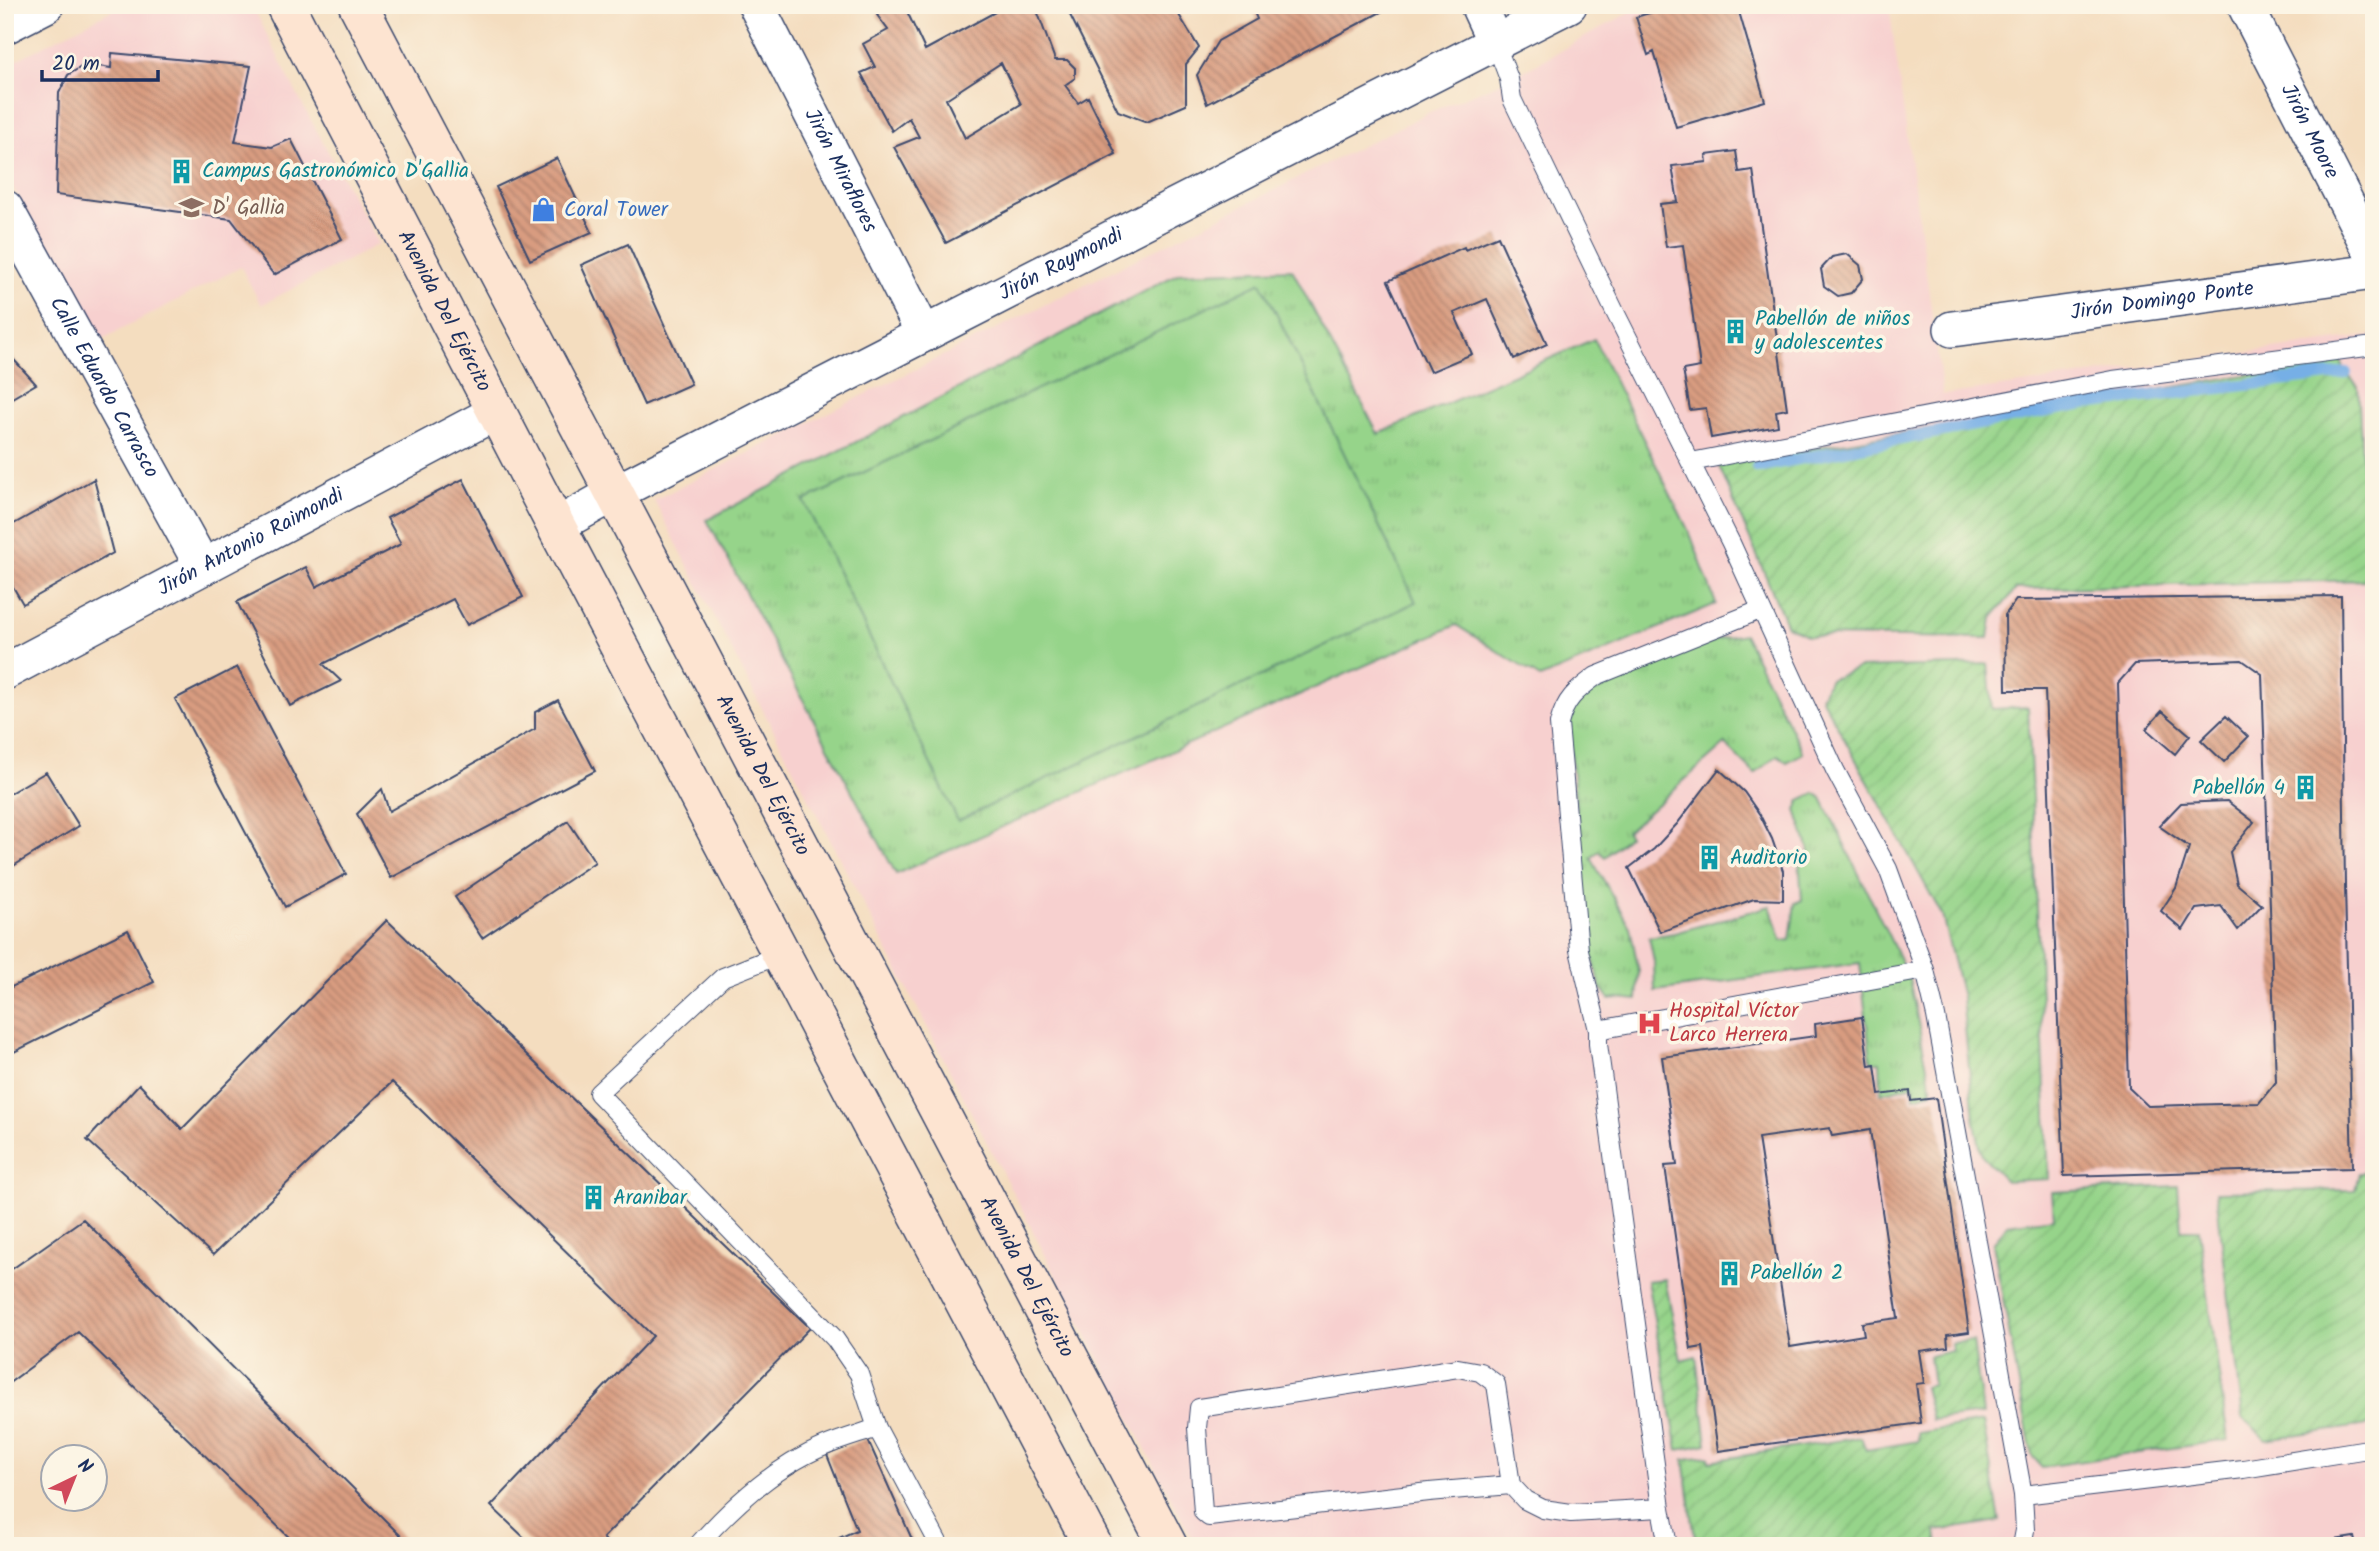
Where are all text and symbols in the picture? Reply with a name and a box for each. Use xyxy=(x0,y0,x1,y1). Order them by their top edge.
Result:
scale bar xyxy=(42,38,158,82)
text: 20 m xyxy=(52,48,100,81)
street label: Jirón Moore xyxy=(2272,78,2348,185)
street label: Jirón Miraflores xyxy=(795,103,886,239)
place label: Campus Gastronómico D'Gallia xyxy=(202,155,469,188)
building icon: Campus Gastronómico D'Gallia xyxy=(168,157,196,185)
place label: D' Gallia xyxy=(212,192,285,225)
school or university icon: D' Gallia xyxy=(178,194,206,222)
place label: Coral Tower xyxy=(564,194,669,227)
shop icon: Coral Tower xyxy=(530,196,558,224)
street label: Jirón Raymondi xyxy=(993,218,1130,310)
street label: Avenida Del Ejército xyxy=(388,224,500,398)
street label: Jirón Domingo Ponte xyxy=(2068,272,2256,329)
street label: Calle Eduardo Carrasco xyxy=(41,291,167,484)
place label: Pabellón de niños y adolescentes xyxy=(1754,303,1910,360)
building icon: Pabellón de niños y adolescentes xyxy=(1721,317,1749,345)
street label: Jirón Antonio Raimondi xyxy=(152,478,351,605)
street label: Avenida Del Ejército xyxy=(707,688,819,862)
place label: Pabellón 4 xyxy=(2192,772,2285,805)
building icon: Pabellón 4 xyxy=(2291,774,2319,802)
place label: Auditorio xyxy=(1730,842,1807,875)
building icon: Auditorio xyxy=(1696,844,1724,872)
place label: Hospital Víctor Larco Herrera xyxy=(1669,995,1799,1052)
hospital icon: Hospital Víctor Larco Herrera xyxy=(1635,1009,1663,1037)
place label: Aranibar xyxy=(613,1182,688,1215)
building icon: Aranibar xyxy=(579,1184,607,1212)
street label: Avenida Del Ejército xyxy=(970,1190,1083,1364)
place label: Pabellón 2 xyxy=(1750,1257,1843,1290)
building icon: Pabellón 2 xyxy=(1716,1259,1744,1287)
north arrow xyxy=(38,1442,108,1512)
text: N xyxy=(70,1452,99,1482)

